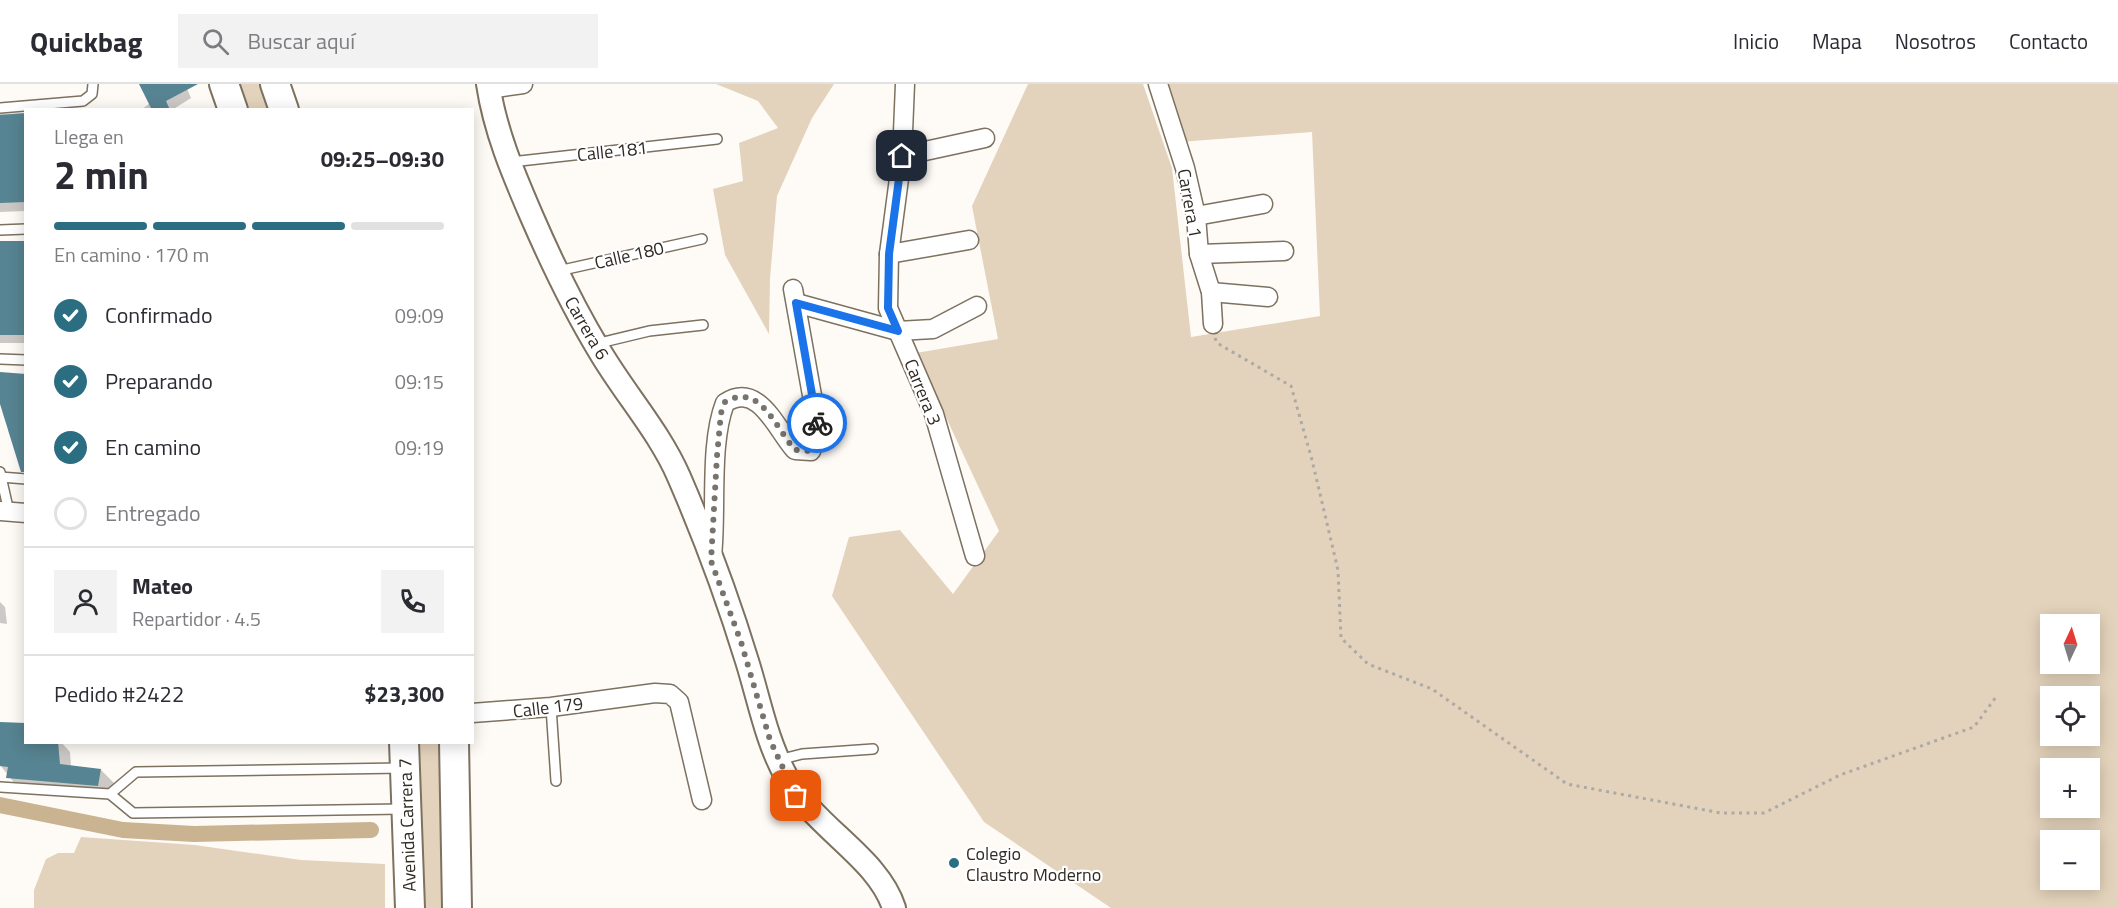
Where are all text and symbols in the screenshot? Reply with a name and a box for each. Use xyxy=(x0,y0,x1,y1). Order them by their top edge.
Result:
search box xyxy=(178,14,598,68)
text: Quickbag xyxy=(30,20,142,63)
text: Buscar aquí xyxy=(247,24,355,58)
icon: search xyxy=(199,25,232,58)
text: Inicio xyxy=(1733,25,1779,57)
text: Mapa xyxy=(1812,25,1862,57)
text: Nosotros xyxy=(1895,25,1976,57)
text: Contacto xyxy=(2009,25,2088,57)
text: Llega en xyxy=(54,121,124,152)
pin xyxy=(876,130,927,181)
street label: Calle 181 xyxy=(576,134,648,168)
icon: home xyxy=(885,139,918,172)
text: 09:25–09:30 xyxy=(321,142,444,176)
text: 2 min xyxy=(54,145,149,204)
street label: Carrera 1 xyxy=(1171,166,1209,240)
street label: Calle 180 xyxy=(592,234,666,276)
text: En camino · 170 m xyxy=(54,239,209,270)
street label: Carrera 6 xyxy=(558,291,616,365)
text: Confirmado xyxy=(105,298,213,332)
icon: check xyxy=(54,299,87,332)
text: 09:09 xyxy=(395,300,444,331)
street label: Carrera 3 xyxy=(897,355,949,429)
text: Preparando xyxy=(105,364,213,398)
icon: check xyxy=(54,365,87,398)
text: 09:15 xyxy=(395,366,444,397)
courier xyxy=(787,393,847,453)
icon: bike xyxy=(801,407,834,440)
text: En camino xyxy=(105,430,201,464)
icon: check xyxy=(54,431,87,464)
text: 09:19 xyxy=(395,432,444,463)
text: Entregado xyxy=(105,496,201,530)
text: Mateo xyxy=(132,569,193,603)
button: person xyxy=(54,570,117,633)
button: phone xyxy=(381,570,444,633)
text: Repartidor · 4.5 xyxy=(132,603,261,634)
north arrow xyxy=(2040,614,2100,674)
map controls xyxy=(2040,614,2100,890)
text: Pedido #2422 xyxy=(54,677,184,711)
text: $23,300 xyxy=(364,677,444,711)
button: locate xyxy=(2040,686,2100,746)
street label: Calle 179 xyxy=(511,689,585,725)
street label: Avenida Carrera 7 xyxy=(391,758,423,892)
button: + xyxy=(2040,758,2100,818)
pin xyxy=(770,770,821,821)
icon: bag xyxy=(779,779,812,812)
button: − xyxy=(2040,830,2100,890)
place label: Colegio Claustro Moderno xyxy=(966,840,1101,888)
marker: Colegio Claustro Moderno xyxy=(947,856,961,870)

